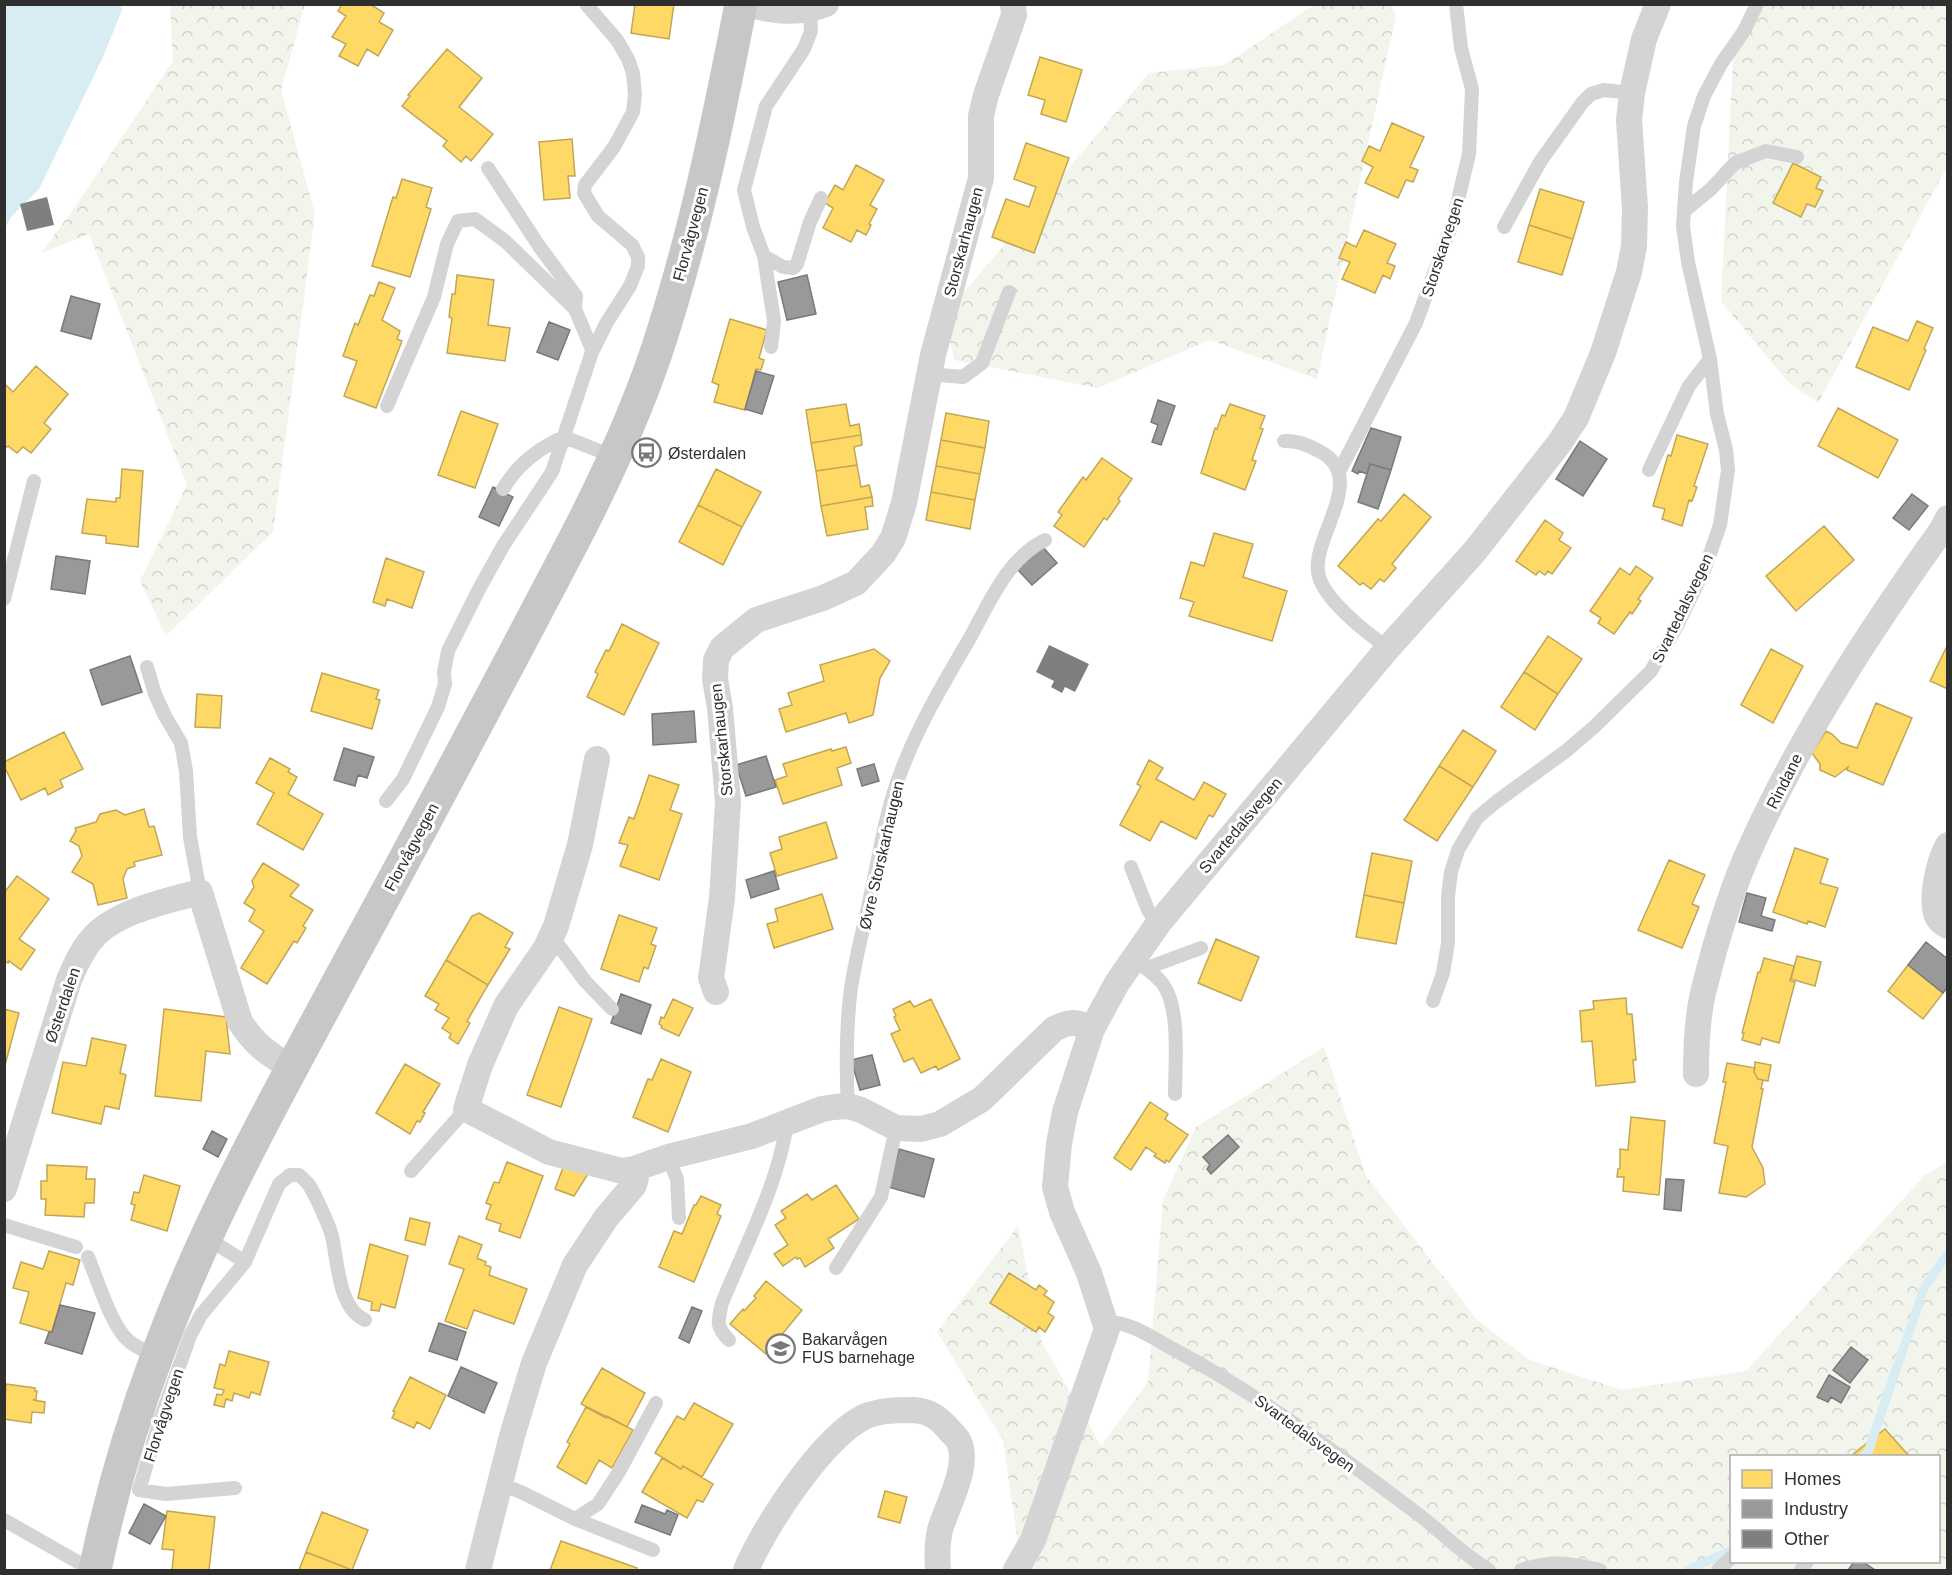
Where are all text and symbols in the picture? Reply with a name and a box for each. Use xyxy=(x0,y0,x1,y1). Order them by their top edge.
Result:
street label: Florvågvegen xyxy=(670,185,711,283)
street label: Storskarhaugen xyxy=(941,185,986,299)
street label: Storskarvegen xyxy=(1418,195,1467,299)
bus stop icon: Østerdalen xyxy=(631,437,663,469)
place label: Østerdalen xyxy=(668,445,746,462)
street label: Svartedalsvegen xyxy=(1649,551,1716,666)
street label: Storskarhaugen xyxy=(707,683,736,797)
street label: Rindane xyxy=(1763,751,1806,812)
street label: Svartedalsvegen xyxy=(1196,774,1285,876)
street label: Øvre Storskarhaugen xyxy=(856,779,907,931)
street label: Florvågvegen xyxy=(381,800,442,894)
street label: Østerdalen xyxy=(42,965,83,1045)
place label: Bakarvågen FUS barnehage xyxy=(802,1331,915,1366)
school or university icon: Bakarvågen FUS barnehage xyxy=(765,1332,797,1364)
street label: Florvågvegen xyxy=(140,1366,187,1464)
street label: Svartedalsvegen xyxy=(1251,1391,1358,1475)
legend xyxy=(1730,1455,1940,1563)
text: Homes xyxy=(1784,1469,1841,1489)
text: Industry xyxy=(1784,1499,1848,1519)
text: Other xyxy=(1784,1529,1829,1549)

